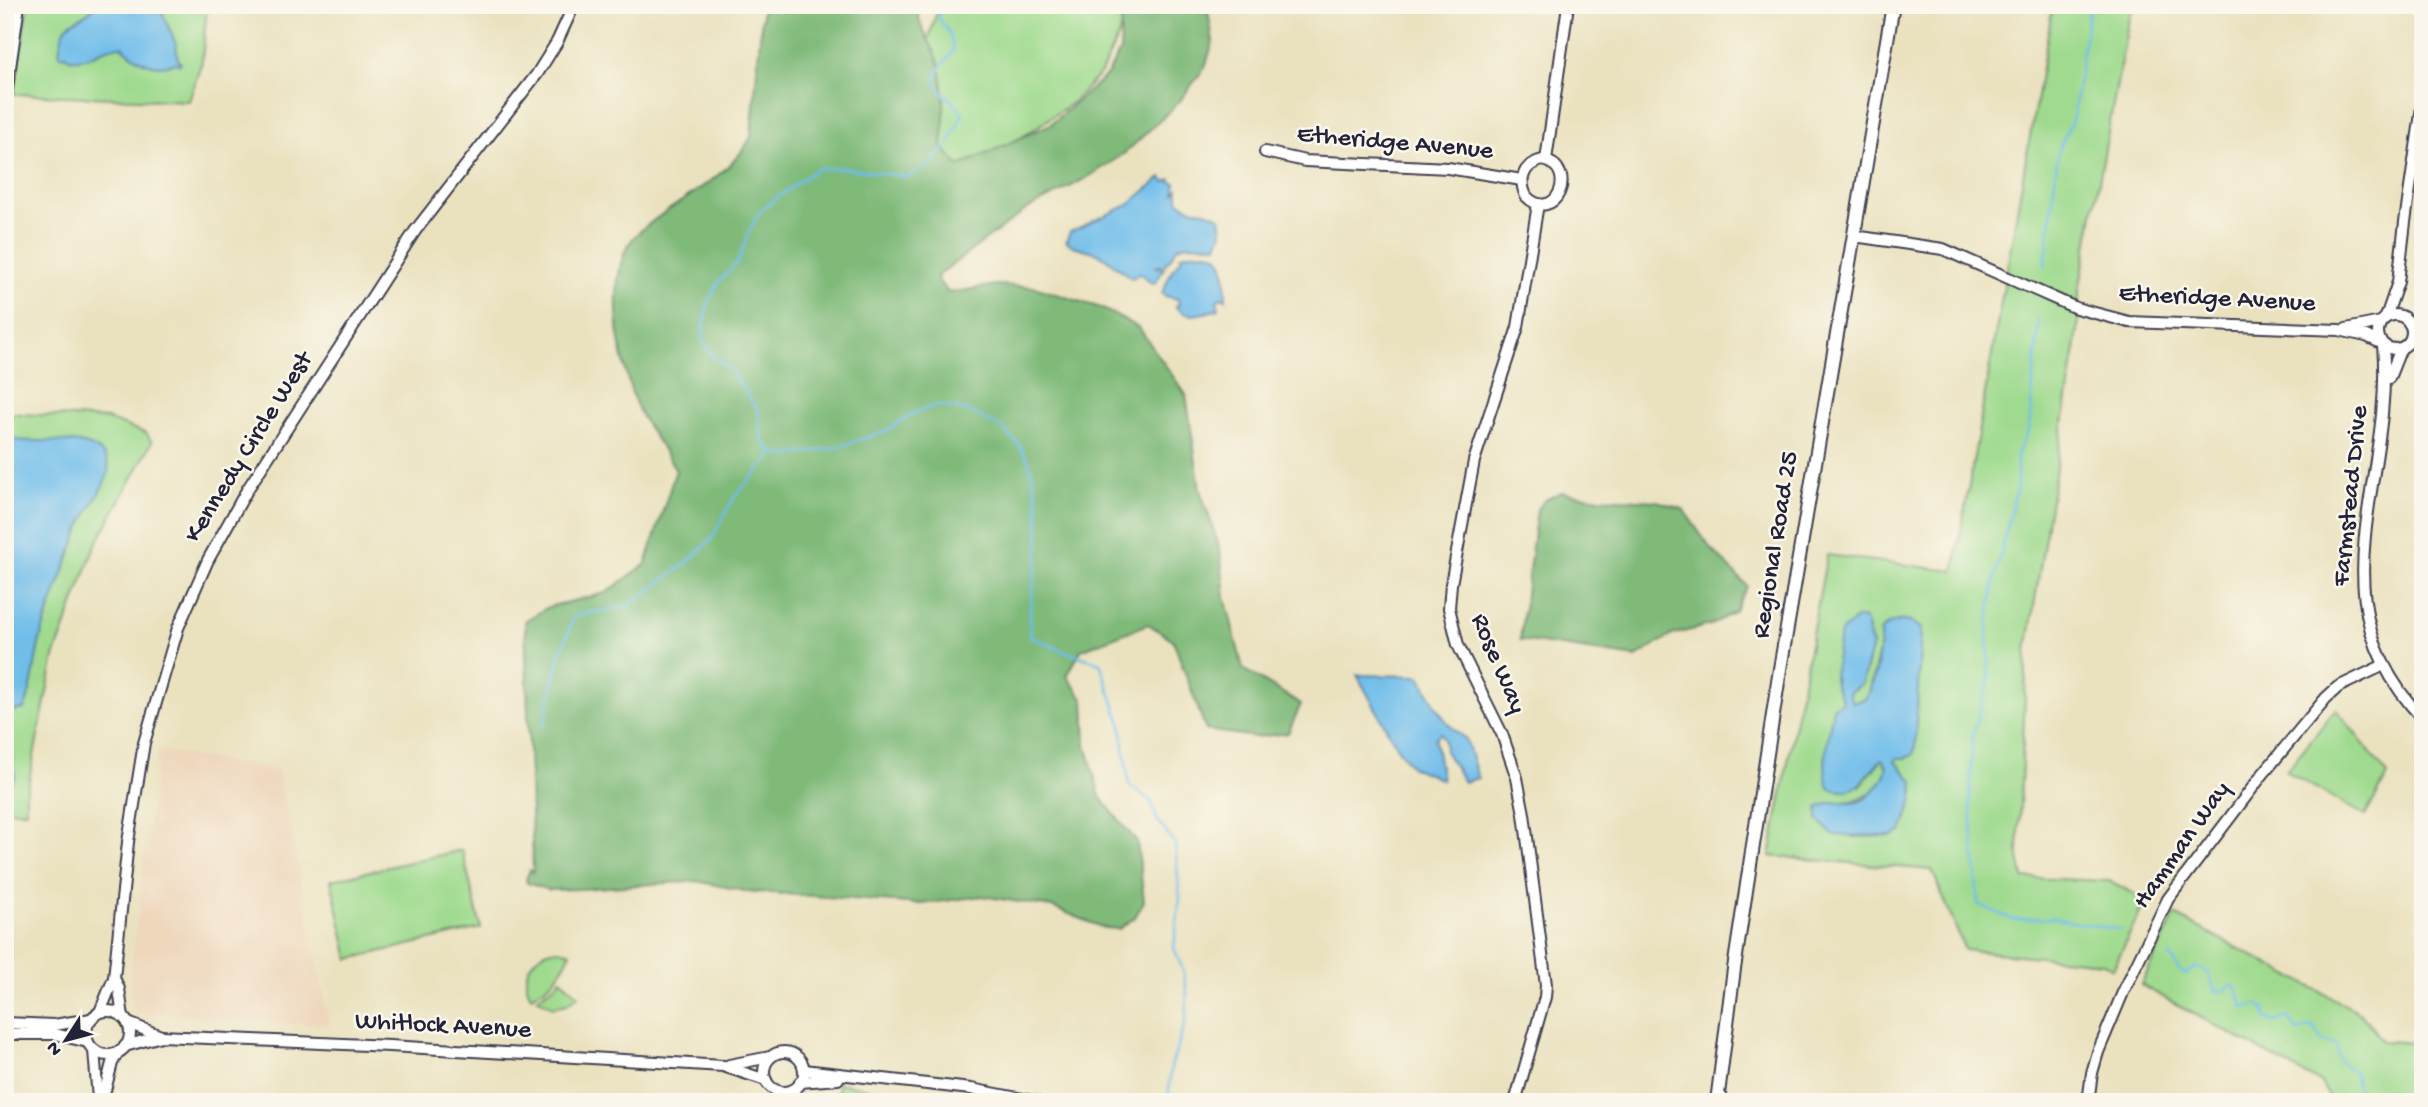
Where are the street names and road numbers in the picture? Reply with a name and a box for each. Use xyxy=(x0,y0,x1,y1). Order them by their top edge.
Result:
street label: Etheridge Avenue xyxy=(1296,120,1495,168)
street label: Etheridge Avenue xyxy=(2118,279,2317,321)
street label: Kennedy Circle West xyxy=(179,345,322,549)
street label: Farmstead Drive xyxy=(2327,404,2377,589)
street label: Regional Road 25 xyxy=(1747,449,1807,641)
street label: Rose Way xyxy=(1462,609,1532,719)
street label: Hamman Way xyxy=(2128,776,2238,916)
street label: Whitlock Avenue xyxy=(354,1007,532,1047)

